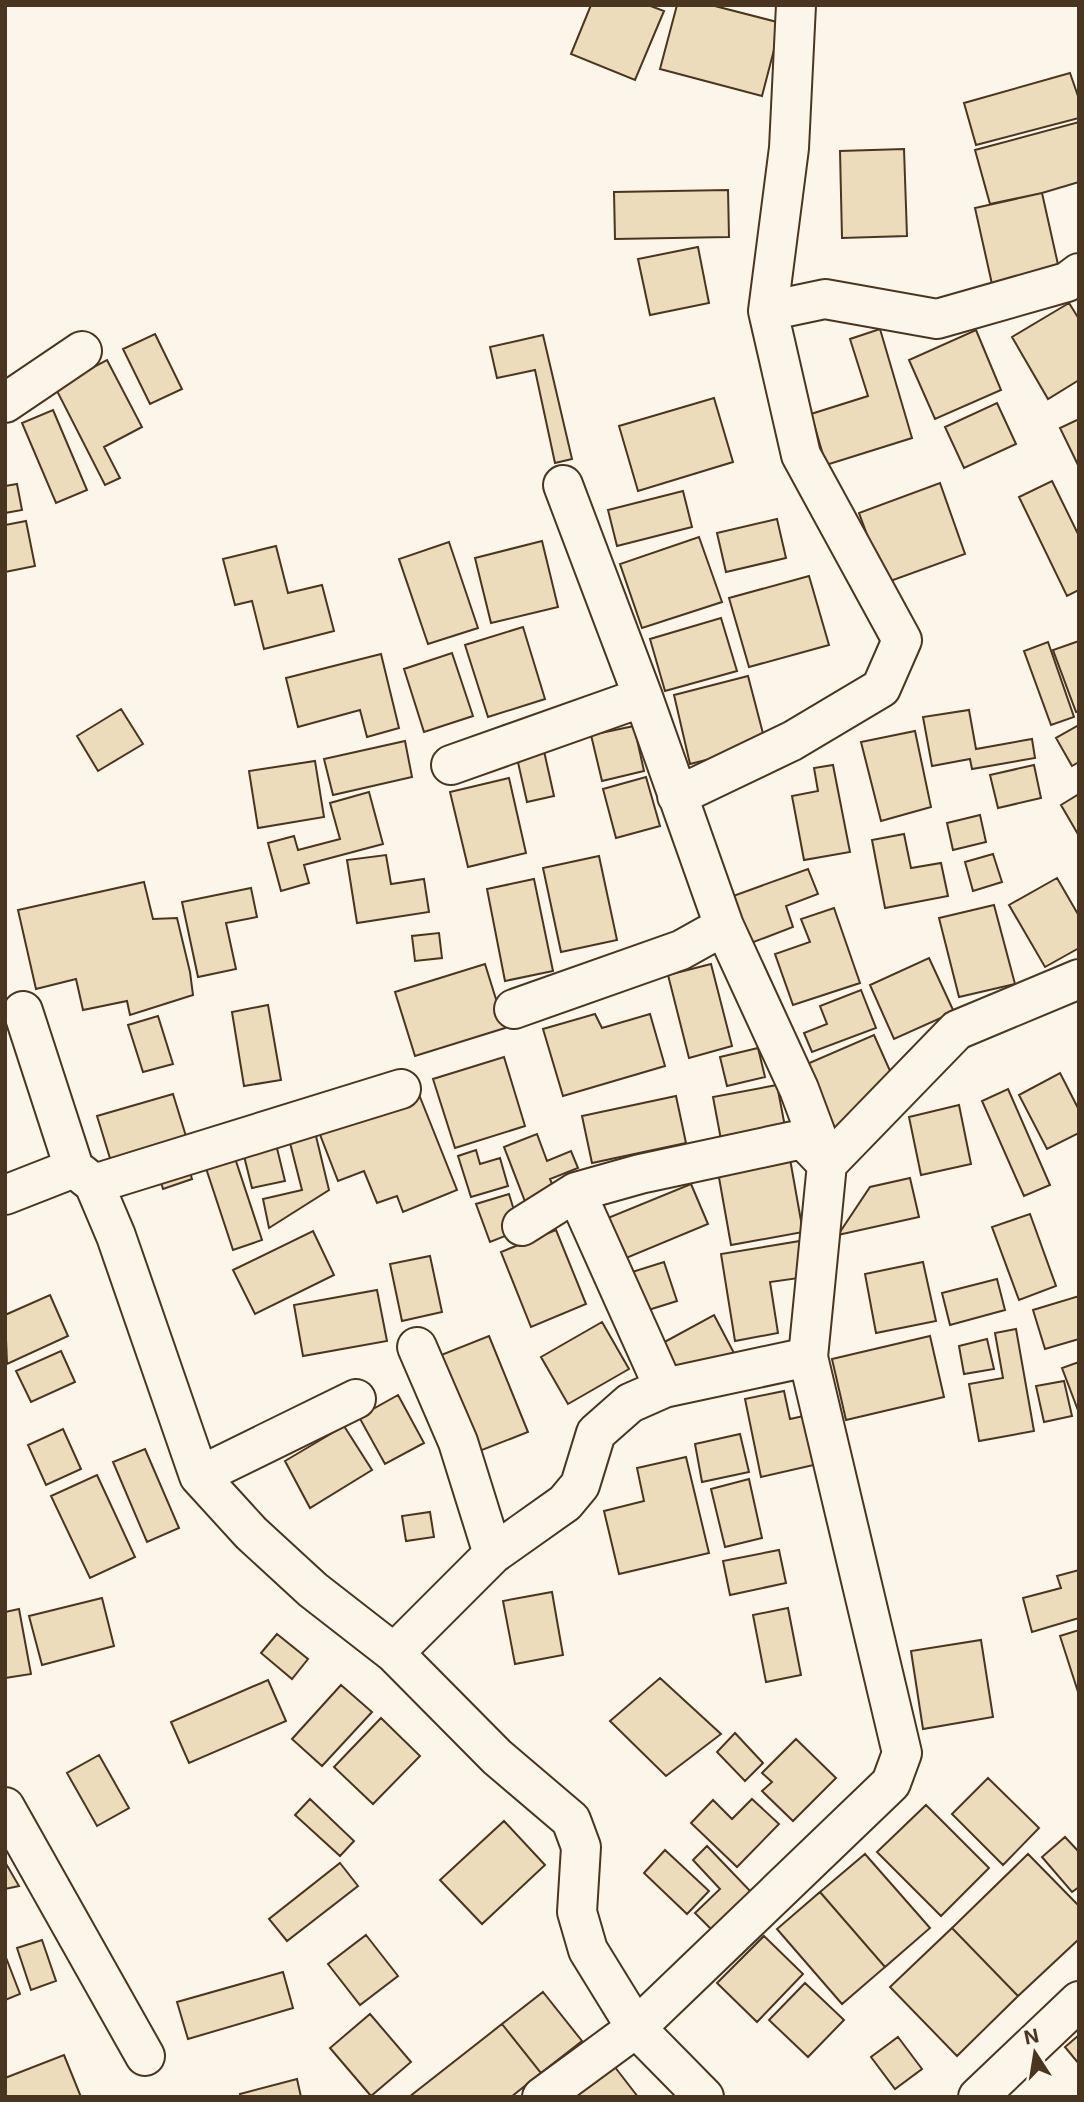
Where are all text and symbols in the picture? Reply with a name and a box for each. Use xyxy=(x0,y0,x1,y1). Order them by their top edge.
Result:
north arrow xyxy=(1000,2018,1070,2088)
text: N xyxy=(1022,2024,1041,2050)

